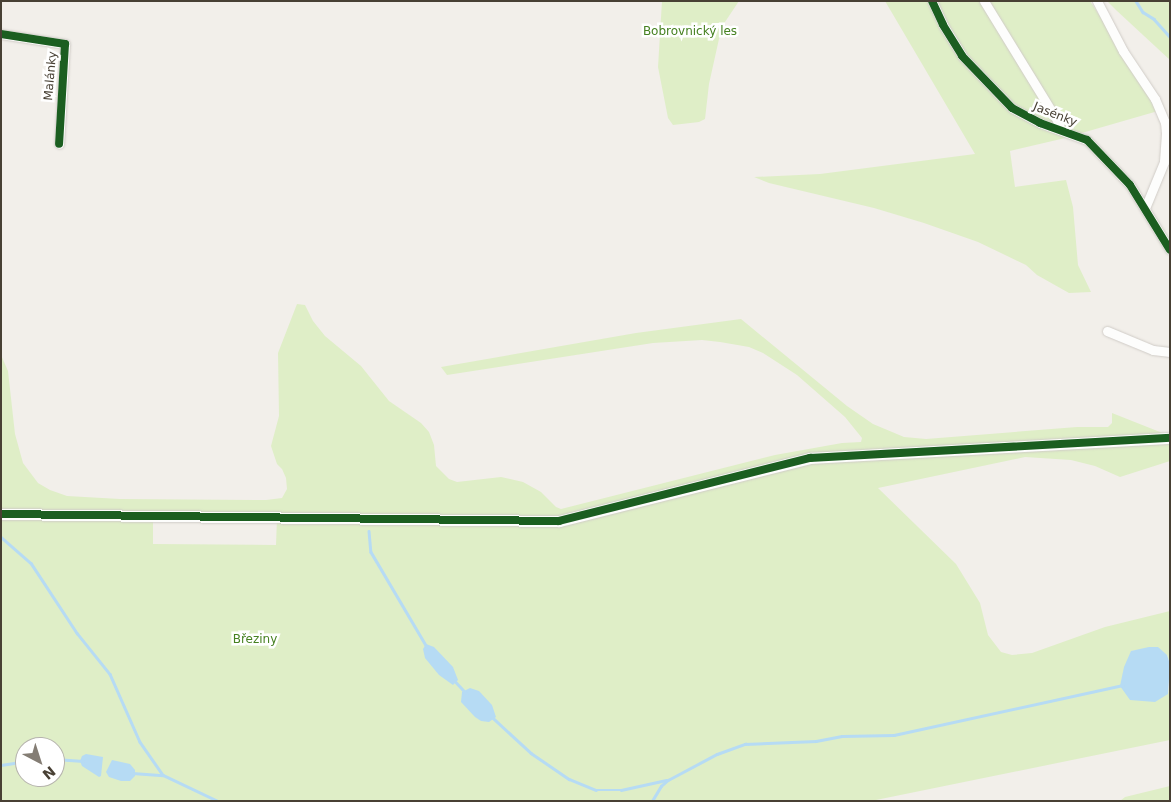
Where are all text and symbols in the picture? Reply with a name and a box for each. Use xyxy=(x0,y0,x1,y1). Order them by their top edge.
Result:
park label: Bobrovnický les xyxy=(643,25,737,39)
street label: Malánky xyxy=(42,51,60,101)
street label: Jasénky xyxy=(1031,100,1079,130)
park label: Březiny xyxy=(233,633,277,647)
north arrow xyxy=(15,737,65,787)
text: N xyxy=(39,763,59,783)

